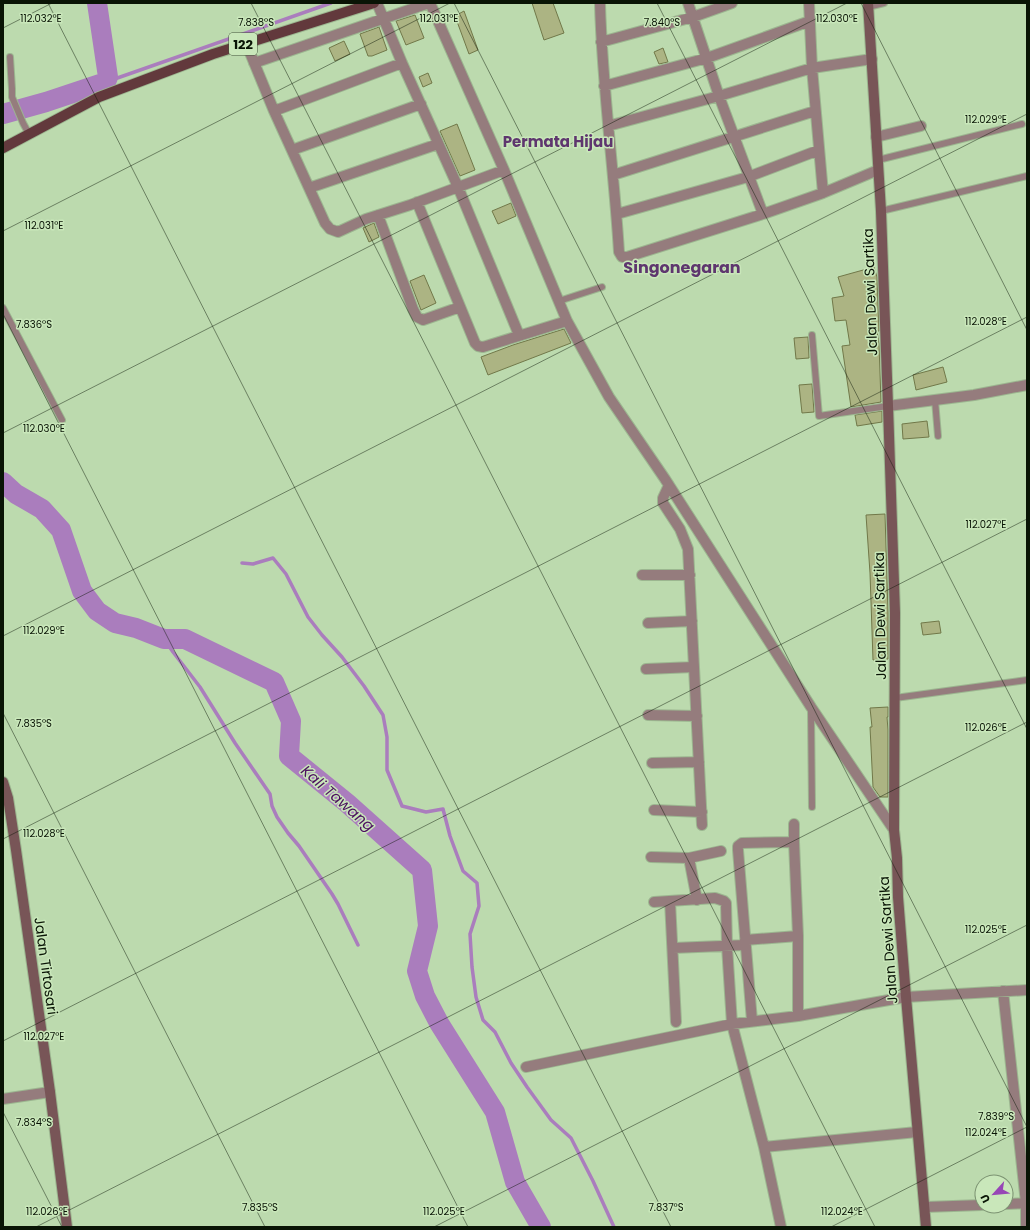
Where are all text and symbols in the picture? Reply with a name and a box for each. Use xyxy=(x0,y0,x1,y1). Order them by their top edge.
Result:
text: 112.032°E xyxy=(20,11,62,26)
text: 112.031°E xyxy=(420,11,458,26)
text: 112.030°E xyxy=(816,11,858,26)
text: 7.838°S xyxy=(238,15,274,30)
text: 7.840°S xyxy=(644,15,680,30)
road number: 122 xyxy=(229,33,257,55)
text: 112.029°E xyxy=(965,112,1007,127)
district label: Permata Hijau xyxy=(503,131,613,152)
text: 112.031°E xyxy=(25,218,63,233)
street label: Jalan Dewi Sartika xyxy=(858,228,882,356)
district label: Singonegaran xyxy=(623,256,741,279)
text: 112.028°E xyxy=(965,314,1007,329)
text: 7.836°S xyxy=(16,317,52,332)
text: 112.030°E xyxy=(23,421,65,436)
text: 112.027°E xyxy=(966,517,1006,532)
street label: Jalan Dewi Sartika xyxy=(869,552,891,680)
text: 112.029°E xyxy=(23,623,65,638)
text: 7.835°S xyxy=(16,716,52,731)
text: 112.026°E xyxy=(965,720,1007,735)
water label: Kali Tawang xyxy=(297,760,379,836)
text: 112.028°E xyxy=(23,826,65,841)
street label: Jalan Dewi Sartika xyxy=(874,876,902,1004)
street label: Jalan Tirtosari xyxy=(29,916,63,1016)
text: 112.025°E xyxy=(965,922,1007,937)
text: 112.027°E xyxy=(24,1029,64,1044)
text: 7.839°S xyxy=(978,1109,1014,1124)
text: 7.834°S xyxy=(16,1115,52,1130)
text: 112.024°E xyxy=(965,1125,1007,1140)
north arrow xyxy=(974,1174,1014,1214)
text: U xyxy=(976,1191,994,1206)
text: 7.835°S xyxy=(242,1200,278,1215)
text: 7.837°S xyxy=(648,1200,684,1215)
text: 112.026°E xyxy=(26,1204,68,1219)
text: 112.025°E xyxy=(423,1204,465,1219)
text: 112.024°E xyxy=(821,1204,863,1219)

